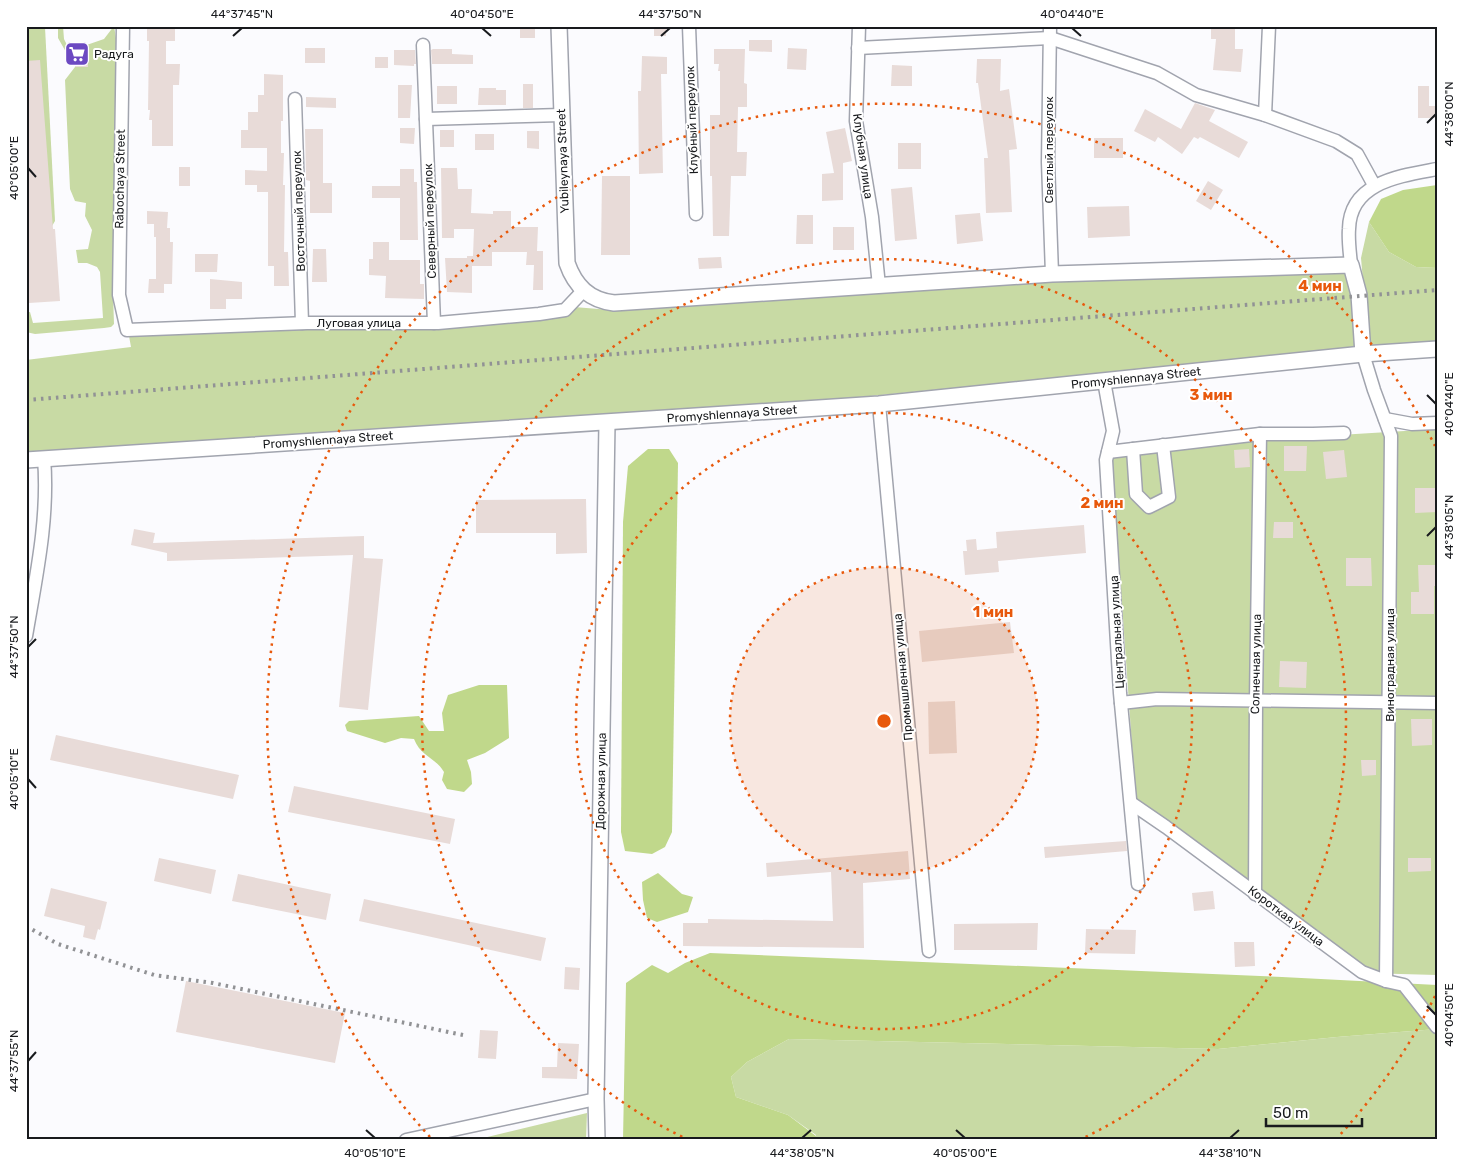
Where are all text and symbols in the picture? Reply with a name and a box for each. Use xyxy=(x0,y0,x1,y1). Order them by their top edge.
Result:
text: 44°37'45"N xyxy=(211,7,273,21)
text: 40°04'50"E xyxy=(450,7,514,21)
text: 44°37'50"N xyxy=(638,7,702,21)
text: 40°04'40"E xyxy=(1040,7,1104,21)
supermarket icon: Радуга xyxy=(64,41,90,67)
place label: Радуга xyxy=(94,47,134,61)
street label: Клубный переулок xyxy=(683,65,701,174)
text: 44°38'00"N xyxy=(1442,81,1456,147)
street label: Светлый переулок xyxy=(1042,96,1056,204)
street label: Yubileynaya Street xyxy=(554,108,572,214)
street label: Клубная улица xyxy=(850,112,876,200)
street label: Rabochaya Street xyxy=(112,129,128,229)
text: 40°05'00"E xyxy=(7,136,21,200)
street label: Восточный переулок xyxy=(290,150,308,272)
street label: Северный переулок xyxy=(421,163,439,279)
text: 4 мин xyxy=(1298,277,1342,295)
street label: Луговая улица xyxy=(317,316,401,330)
street label: Promyshlennaya Street xyxy=(1070,364,1202,392)
text: 40°04'40"E xyxy=(1442,372,1456,436)
text: 3 мин xyxy=(1189,386,1233,404)
street label: Promyshlennaya Street xyxy=(666,402,798,426)
street label: Promyshlennaya Street xyxy=(262,428,394,452)
text: 2 мин xyxy=(1081,494,1123,512)
text: 44°38'05"N xyxy=(1442,495,1456,559)
street label: Центральная улица xyxy=(1107,575,1127,689)
text: 1 мин xyxy=(973,603,1013,621)
street label: Виноградная улица xyxy=(1383,608,1397,722)
street label: Промышленная улица xyxy=(890,613,916,741)
street label: Солнечная улица xyxy=(1248,614,1264,714)
text: 44°37'50"N xyxy=(7,615,21,679)
centre of rings xyxy=(875,712,893,730)
street label: Дорожная улица xyxy=(593,732,609,830)
text: 40°05'10"E xyxy=(7,748,21,810)
street label: Короткая улица xyxy=(1245,883,1327,949)
text: 40°04'50"E xyxy=(1442,983,1456,1047)
text: 44°37'55"N xyxy=(7,1030,21,1092)
scale bar xyxy=(1266,1096,1362,1128)
text: 50 m xyxy=(1273,1104,1308,1122)
text: 40°05'10"E xyxy=(344,1146,406,1160)
text: 44°38'05"N xyxy=(770,1146,834,1160)
text: 40°05'00"E xyxy=(933,1146,997,1160)
text: 44°38'10"N xyxy=(1199,1146,1261,1160)

